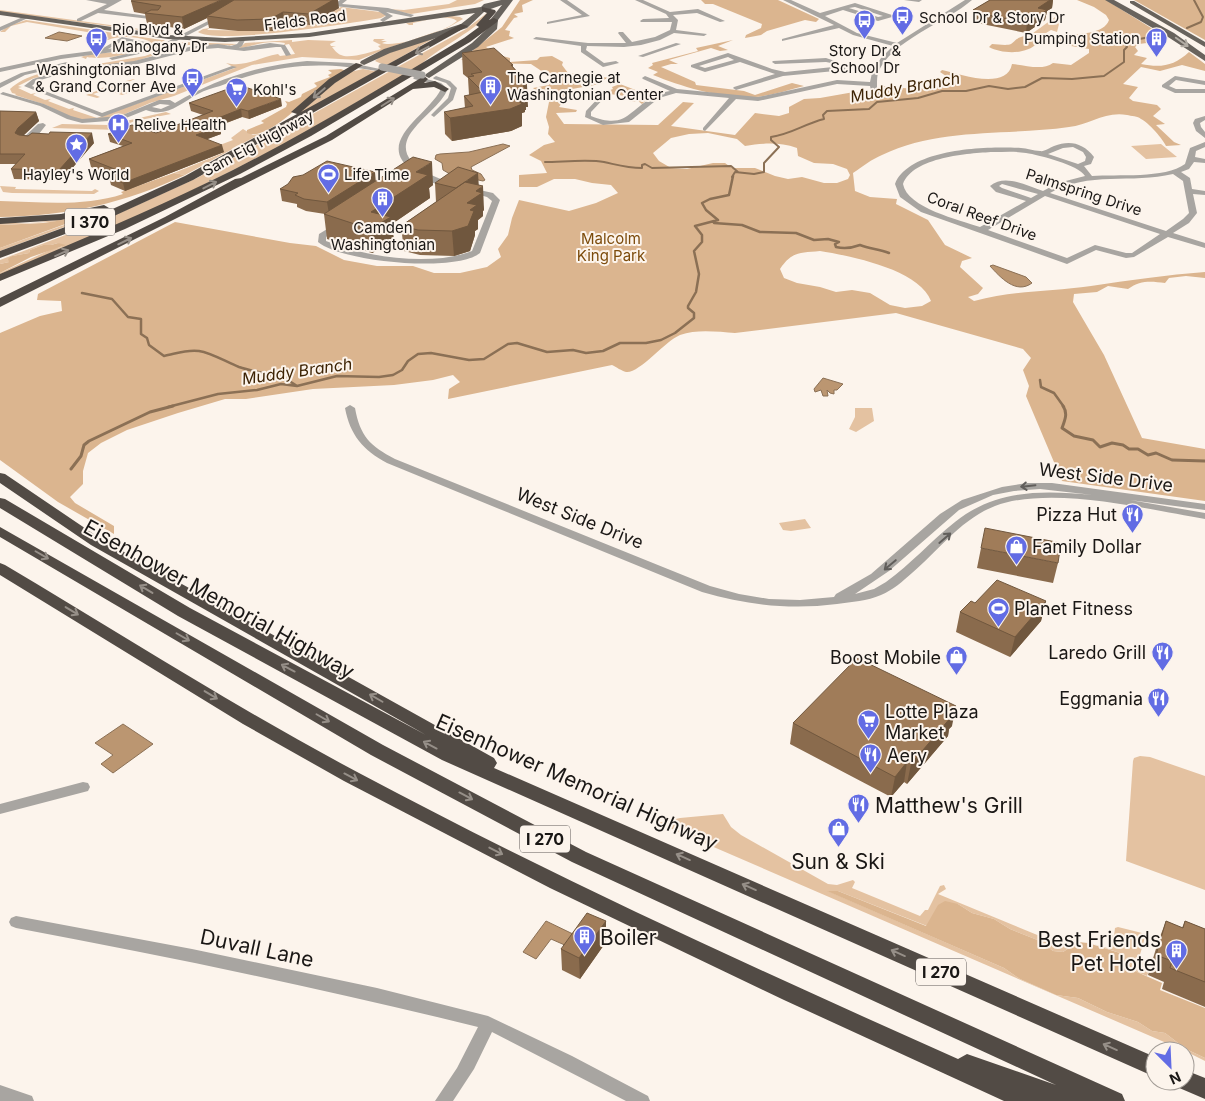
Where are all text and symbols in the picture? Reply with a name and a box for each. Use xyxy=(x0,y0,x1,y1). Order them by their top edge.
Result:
bus stop icon: School Dr & Story Dr xyxy=(891,5,915,36)
street label: Fields Road xyxy=(263,6,347,34)
place label: School Dr & Story Dr xyxy=(919,8,1065,27)
bus stop icon: Story Dr & School Dr xyxy=(853,9,877,40)
place label: Rio Blvd & Mahogany Dr xyxy=(112,20,208,56)
bus stop icon: Rio Blvd & Mahogany Dr xyxy=(84,26,108,57)
building icon: Pumping Station xyxy=(1144,26,1168,57)
place label: Pumping Station xyxy=(1024,29,1140,48)
one-way arrow xyxy=(1174,37,1188,47)
place label: Story Dr & School Dr xyxy=(829,41,901,77)
one-way arrow xyxy=(415,46,430,55)
place label: Washingtonian Blvd & Grand Corner Ave xyxy=(35,60,176,96)
bus stop icon: Washingtonian Blvd & Grand Corner Ave xyxy=(180,66,204,97)
water label: Muddy Branch xyxy=(848,67,962,107)
place label: The Carnegie at Washingtonian Center xyxy=(507,68,664,104)
building icon: The Carnegie at Washingtonian Center xyxy=(479,74,503,105)
supermarket icon: Kohl's xyxy=(225,77,249,108)
place label: Kohl's xyxy=(253,80,296,99)
one-way arrow xyxy=(312,87,325,98)
one-way arrow xyxy=(381,96,395,106)
street label: Sam Eig Highway xyxy=(199,105,317,180)
hospital icon: Relive Health xyxy=(106,112,130,143)
place label: Relive Health xyxy=(134,115,227,134)
place icon: Hayley's World xyxy=(64,133,88,164)
sports icon: Life Time xyxy=(316,162,340,193)
street label: Palmspring Drive xyxy=(1024,164,1144,220)
place label: Hayley's World xyxy=(23,165,129,184)
place label: Life Time xyxy=(344,165,409,184)
one-way arrow xyxy=(202,180,217,189)
building icon: Camden Washingtonian xyxy=(371,186,395,217)
street label: Coral Reef Drive xyxy=(924,187,1040,245)
road number: I 370 xyxy=(65,208,115,236)
place label: Camden Washingtonian xyxy=(331,218,435,254)
park label: Malcolm King Park xyxy=(577,229,646,265)
one-way arrow xyxy=(117,235,132,245)
one-way arrow xyxy=(54,247,69,257)
water label: Muddy Branch xyxy=(241,353,353,389)
street label: West Side Drive xyxy=(1038,458,1174,496)
one-way arrow xyxy=(1020,481,1036,491)
street label: West Side Drive xyxy=(514,483,646,553)
restaurant icon: Pizza Hut xyxy=(1121,502,1145,533)
place label: Pizza Hut xyxy=(1036,504,1117,525)
street label: Eisenhower Memorial Highway xyxy=(79,514,359,684)
one-way arrow xyxy=(938,532,951,544)
shop icon: Family Dollar xyxy=(1004,534,1028,565)
place label: Family Dollar xyxy=(1032,536,1142,557)
one-way arrow xyxy=(35,551,49,561)
one-way arrow xyxy=(884,559,897,570)
one-way arrow xyxy=(139,583,153,593)
sports icon: Planet Fitness xyxy=(986,596,1010,627)
place label: Planet Fitness xyxy=(1014,598,1133,619)
one-way arrow xyxy=(64,607,78,617)
one-way arrow xyxy=(175,632,189,642)
restaurant icon: Laredo Grill xyxy=(1150,640,1174,671)
place label: Laredo Grill xyxy=(1048,642,1146,663)
shop icon: Boost Mobile xyxy=(945,645,969,676)
place label: Boost Mobile xyxy=(830,647,941,668)
one-way arrow xyxy=(281,662,295,672)
restaurant icon: Eggmania xyxy=(1147,686,1171,717)
place label: Eggmania xyxy=(1059,688,1143,709)
one-way arrow xyxy=(203,691,217,701)
one-way arrow xyxy=(369,693,383,703)
place label: Lotte Plaza Market xyxy=(885,701,979,743)
street label: Eisenhower Memorial Highway xyxy=(432,708,722,856)
supermarket icon: Lotte Plaza Market xyxy=(857,709,881,740)
one-way arrow xyxy=(316,714,330,724)
one-way arrow xyxy=(423,740,438,750)
restaurant icon: Aery xyxy=(859,743,883,774)
place label: Aery xyxy=(887,745,927,766)
one-way arrow xyxy=(344,772,359,782)
one-way arrow xyxy=(458,792,473,802)
restaurant icon: Matthew's Grill xyxy=(847,793,871,824)
place label: Matthew's Grill xyxy=(875,793,1023,818)
shop icon: Sun & Ski xyxy=(826,817,850,848)
road number: I 270 xyxy=(520,826,570,852)
one-way arrow xyxy=(488,847,503,857)
place label: Sun & Ski xyxy=(791,849,885,874)
one-way arrow xyxy=(676,852,691,862)
one-way arrow xyxy=(742,881,757,891)
street label: Duvall Lane xyxy=(198,924,316,972)
building icon: Boiler xyxy=(572,925,596,956)
place label: Boiler xyxy=(600,925,657,950)
place label: Best Friends Pet Hotel xyxy=(1037,927,1161,976)
building icon: Best Friends Pet Hotel xyxy=(1165,939,1189,970)
one-way arrow xyxy=(891,947,906,957)
road number: I 270 xyxy=(916,959,966,986)
north arrow xyxy=(1145,1041,1195,1091)
one-way arrow xyxy=(1103,1042,1118,1052)
text: N xyxy=(1167,1068,1184,1088)

